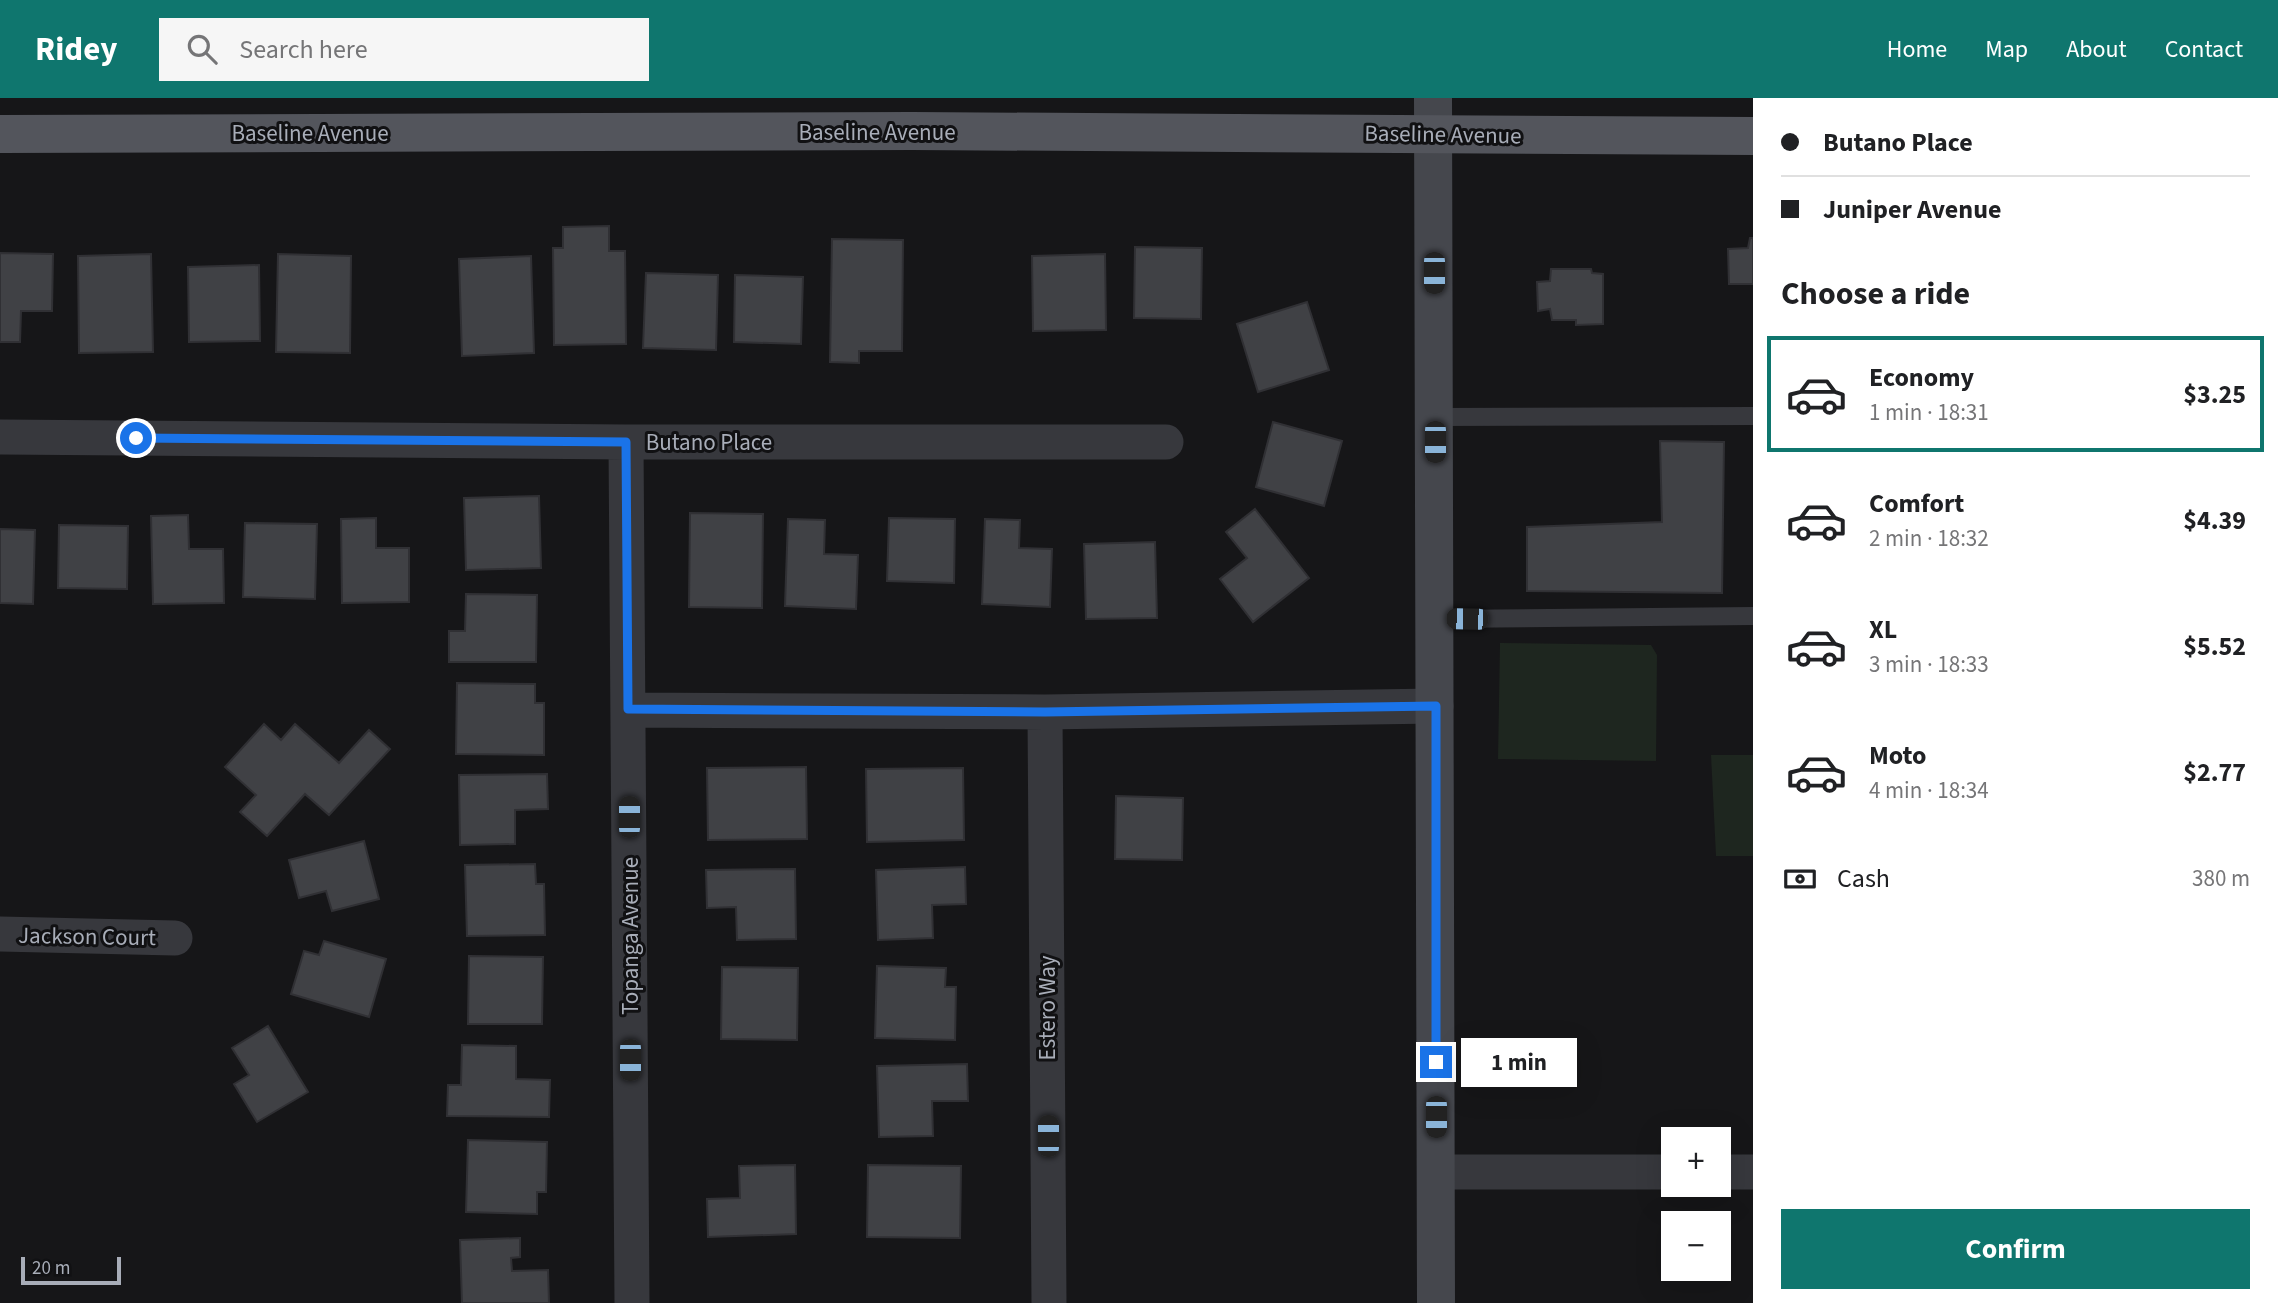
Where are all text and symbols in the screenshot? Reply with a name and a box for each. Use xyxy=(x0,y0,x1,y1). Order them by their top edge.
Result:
search box xyxy=(159,18,649,81)
text: Ridey xyxy=(35,26,117,73)
icon: search xyxy=(183,30,221,68)
text: Search here xyxy=(239,31,368,68)
text: Home xyxy=(1887,32,1947,67)
text: Map xyxy=(1985,32,2028,67)
text: About xyxy=(2066,32,2127,67)
text: Contact xyxy=(2165,32,2243,67)
street label: Baseline Avenue xyxy=(798,116,956,149)
street label: Baseline Avenue xyxy=(231,117,389,150)
street label: Baseline Avenue xyxy=(1364,117,1522,152)
text: Butano Place xyxy=(1823,124,1973,161)
text: Juniper Avenue xyxy=(1823,191,2001,228)
car xyxy=(1424,252,1445,294)
text: Choose a ride xyxy=(1781,271,1970,317)
text: Economy xyxy=(1869,359,1974,396)
icon: car xyxy=(1785,363,1848,426)
text: $3.25 xyxy=(2183,376,2246,413)
text: 1 min · 18:31 xyxy=(1869,396,1989,429)
car xyxy=(1425,421,1446,463)
route start xyxy=(120,422,152,454)
street label: Butano Place xyxy=(646,426,772,459)
text: Comfort xyxy=(1869,485,1964,522)
icon: car xyxy=(1785,489,1848,552)
text: $4.39 xyxy=(2183,502,2246,539)
text: 2 min · 18:32 xyxy=(1869,522,1989,555)
car xyxy=(1446,608,1489,630)
text: XL xyxy=(1869,611,1897,648)
icon: car xyxy=(1785,615,1848,678)
text: $5.52 xyxy=(2183,628,2246,665)
text: 3 min · 18:33 xyxy=(1869,648,1989,681)
text: Moto xyxy=(1869,737,1926,774)
icon: car xyxy=(1785,741,1848,804)
text: $2.77 xyxy=(2183,754,2246,791)
text: 4 min · 18:34 xyxy=(1869,774,1989,807)
car xyxy=(619,796,640,838)
street label: Topanga Avenue xyxy=(614,857,647,1015)
icon: cash xyxy=(1781,860,1819,898)
text: Cash xyxy=(1837,860,1890,897)
text: 380 m xyxy=(2192,862,2250,895)
street label: Jackson Court xyxy=(18,919,156,954)
street label: Estero Way xyxy=(1031,955,1064,1061)
callout: 1 min xyxy=(1460,1038,1576,1086)
car xyxy=(620,1039,641,1081)
route end xyxy=(1420,1046,1452,1078)
text: 1 min xyxy=(1491,1046,1547,1079)
car xyxy=(1426,1096,1447,1138)
car xyxy=(1038,1115,1059,1157)
map controls xyxy=(1661,1127,1731,1281)
button: + xyxy=(1661,1127,1731,1197)
button: Confirm xyxy=(1781,1209,2250,1289)
button: − xyxy=(1661,1211,1731,1281)
scale bar xyxy=(21,1254,121,1286)
text: 20 m xyxy=(32,1255,70,1282)

